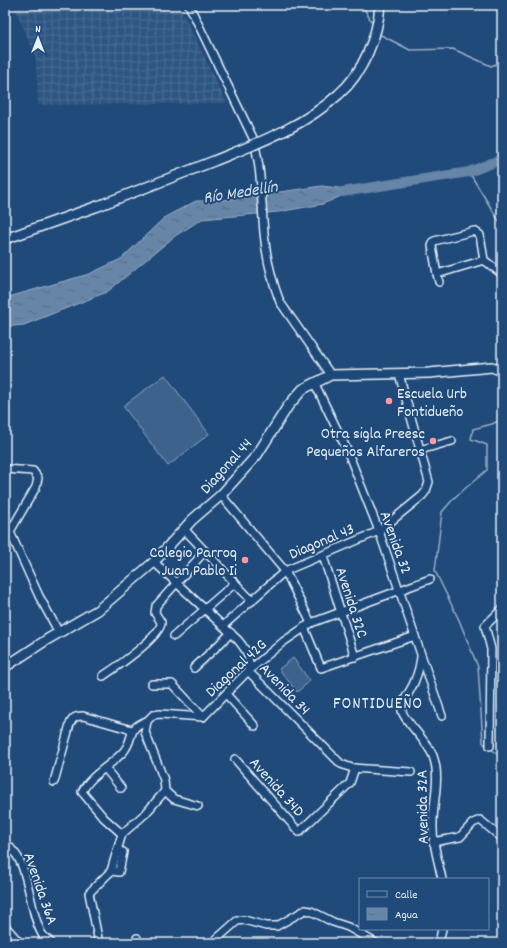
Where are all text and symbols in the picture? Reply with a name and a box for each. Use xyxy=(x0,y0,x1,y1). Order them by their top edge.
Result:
north arrow xyxy=(18,18,58,58)
text: N xyxy=(35,22,41,38)
water label: Río Medellín xyxy=(202,176,280,212)
place label: Escuela Urb Fontidueño xyxy=(397,383,467,424)
marker: Escuela Urb Fontidueño xyxy=(384,396,394,406)
place label: Otra sigla Preesc Pequeños Alfareros xyxy=(306,423,425,464)
street label: Diagonal 44 xyxy=(195,434,258,500)
marker: Otra sigla Preesc Pequeños Alfareros xyxy=(428,436,438,446)
street label: Avenida 32 xyxy=(373,508,417,578)
street label: Diagonal 43 xyxy=(286,518,358,566)
place label: Colegio Parroq Juan Pablo Ii xyxy=(150,542,237,583)
marker: Colegio Parroq Juan Pablo Ii xyxy=(240,555,250,565)
street label: Avenida 32C xyxy=(328,564,373,641)
street label: Diagonal 42G xyxy=(201,634,273,703)
street label: Avenida 34 xyxy=(253,658,315,721)
district label: FONTIDUEÑO xyxy=(333,693,423,717)
street label: Avenida 34D xyxy=(243,753,309,823)
street label: Avenida 32A xyxy=(411,769,436,844)
street label: Avenida 36A xyxy=(17,850,63,928)
legend xyxy=(359,878,489,930)
text: Calle xyxy=(395,887,418,904)
text: Agua xyxy=(395,907,418,924)

